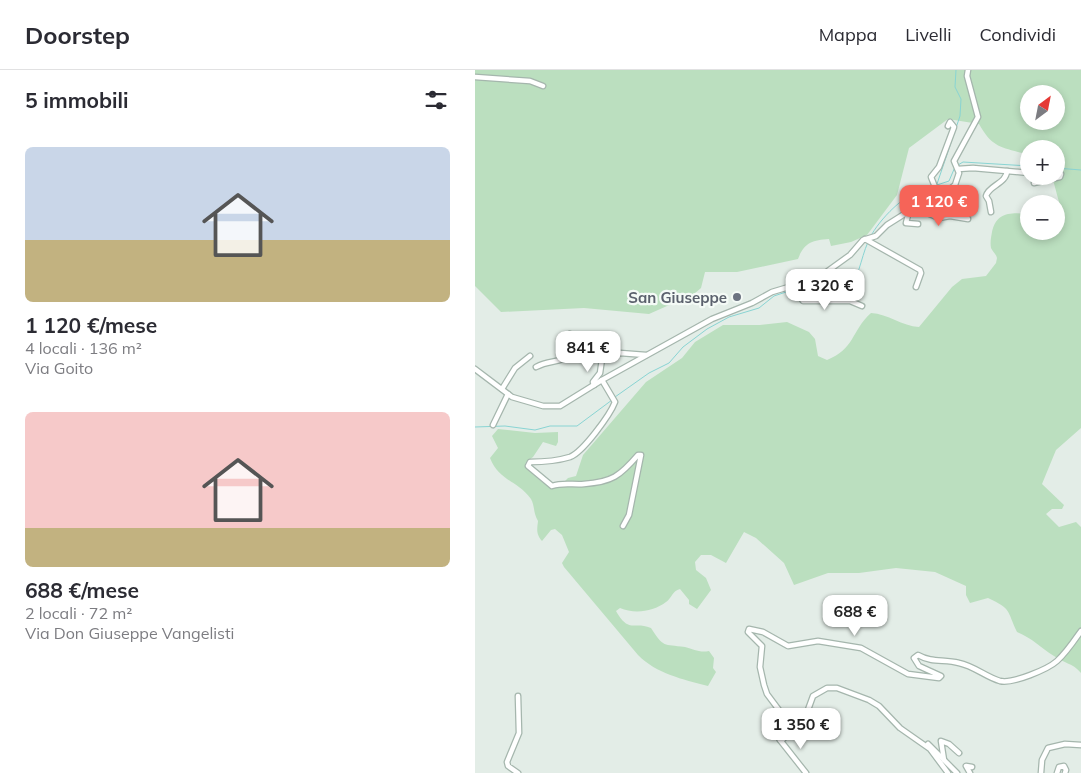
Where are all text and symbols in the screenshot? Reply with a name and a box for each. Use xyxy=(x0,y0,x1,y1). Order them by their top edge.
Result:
text: Doorstep xyxy=(25,20,130,50)
text: Mappa xyxy=(819,23,877,46)
text: Livelli xyxy=(905,23,951,46)
text: Condividi xyxy=(979,23,1056,46)
north arrow xyxy=(1020,85,1065,130)
map controls xyxy=(1020,85,1065,240)
icon: filters xyxy=(422,86,450,114)
text: 5 immobili xyxy=(25,87,129,113)
button: + xyxy=(1020,140,1065,185)
icon: home xyxy=(193,180,283,270)
pin: 1 120 € xyxy=(893,184,985,227)
text: 1 120 € xyxy=(911,191,967,211)
button: − xyxy=(1020,195,1065,240)
pin: 1 320 € xyxy=(779,268,871,311)
text: 1 320 € xyxy=(797,275,853,295)
place label: San Giuseppe xyxy=(628,288,727,307)
marker: San Giuseppe xyxy=(731,291,743,303)
text: 1 120 €/mese xyxy=(25,312,157,338)
pin: 841 € xyxy=(553,330,623,373)
text: 841 € xyxy=(567,337,609,357)
text: 4 locali · 136 m² xyxy=(25,338,142,358)
text: Via Goito xyxy=(25,358,93,378)
icon: home xyxy=(193,445,283,535)
text: 688 €/mese xyxy=(25,577,139,603)
pin: 688 € xyxy=(820,594,890,637)
text: 688 € xyxy=(834,601,876,621)
text: 2 locali · 72 m² xyxy=(25,603,132,623)
text: Via Don Giuseppe Vangelisti xyxy=(25,623,234,643)
pin: 1 350 € xyxy=(755,708,847,750)
text: 1 350 € xyxy=(773,714,829,734)

